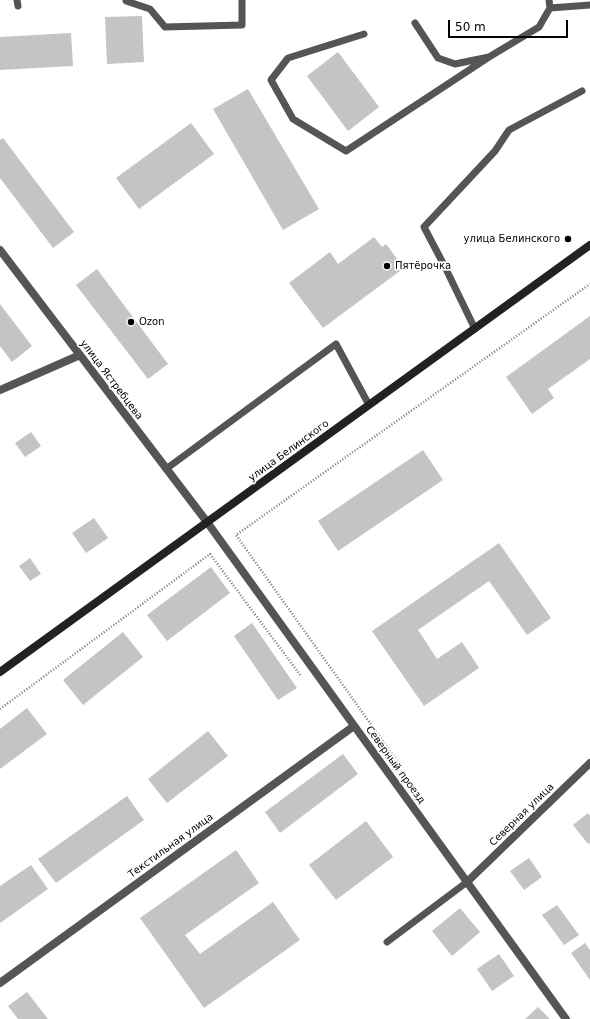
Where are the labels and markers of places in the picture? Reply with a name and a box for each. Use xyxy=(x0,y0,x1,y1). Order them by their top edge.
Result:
place label: улица Белинского xyxy=(464,233,560,245)
marker: улица Белинского xyxy=(563,234,573,244)
place label: Пятёрочка xyxy=(395,260,451,272)
marker: Пятёрочка xyxy=(382,261,392,271)
place label: Ozon xyxy=(139,316,165,328)
marker: Ozon xyxy=(126,317,136,327)

